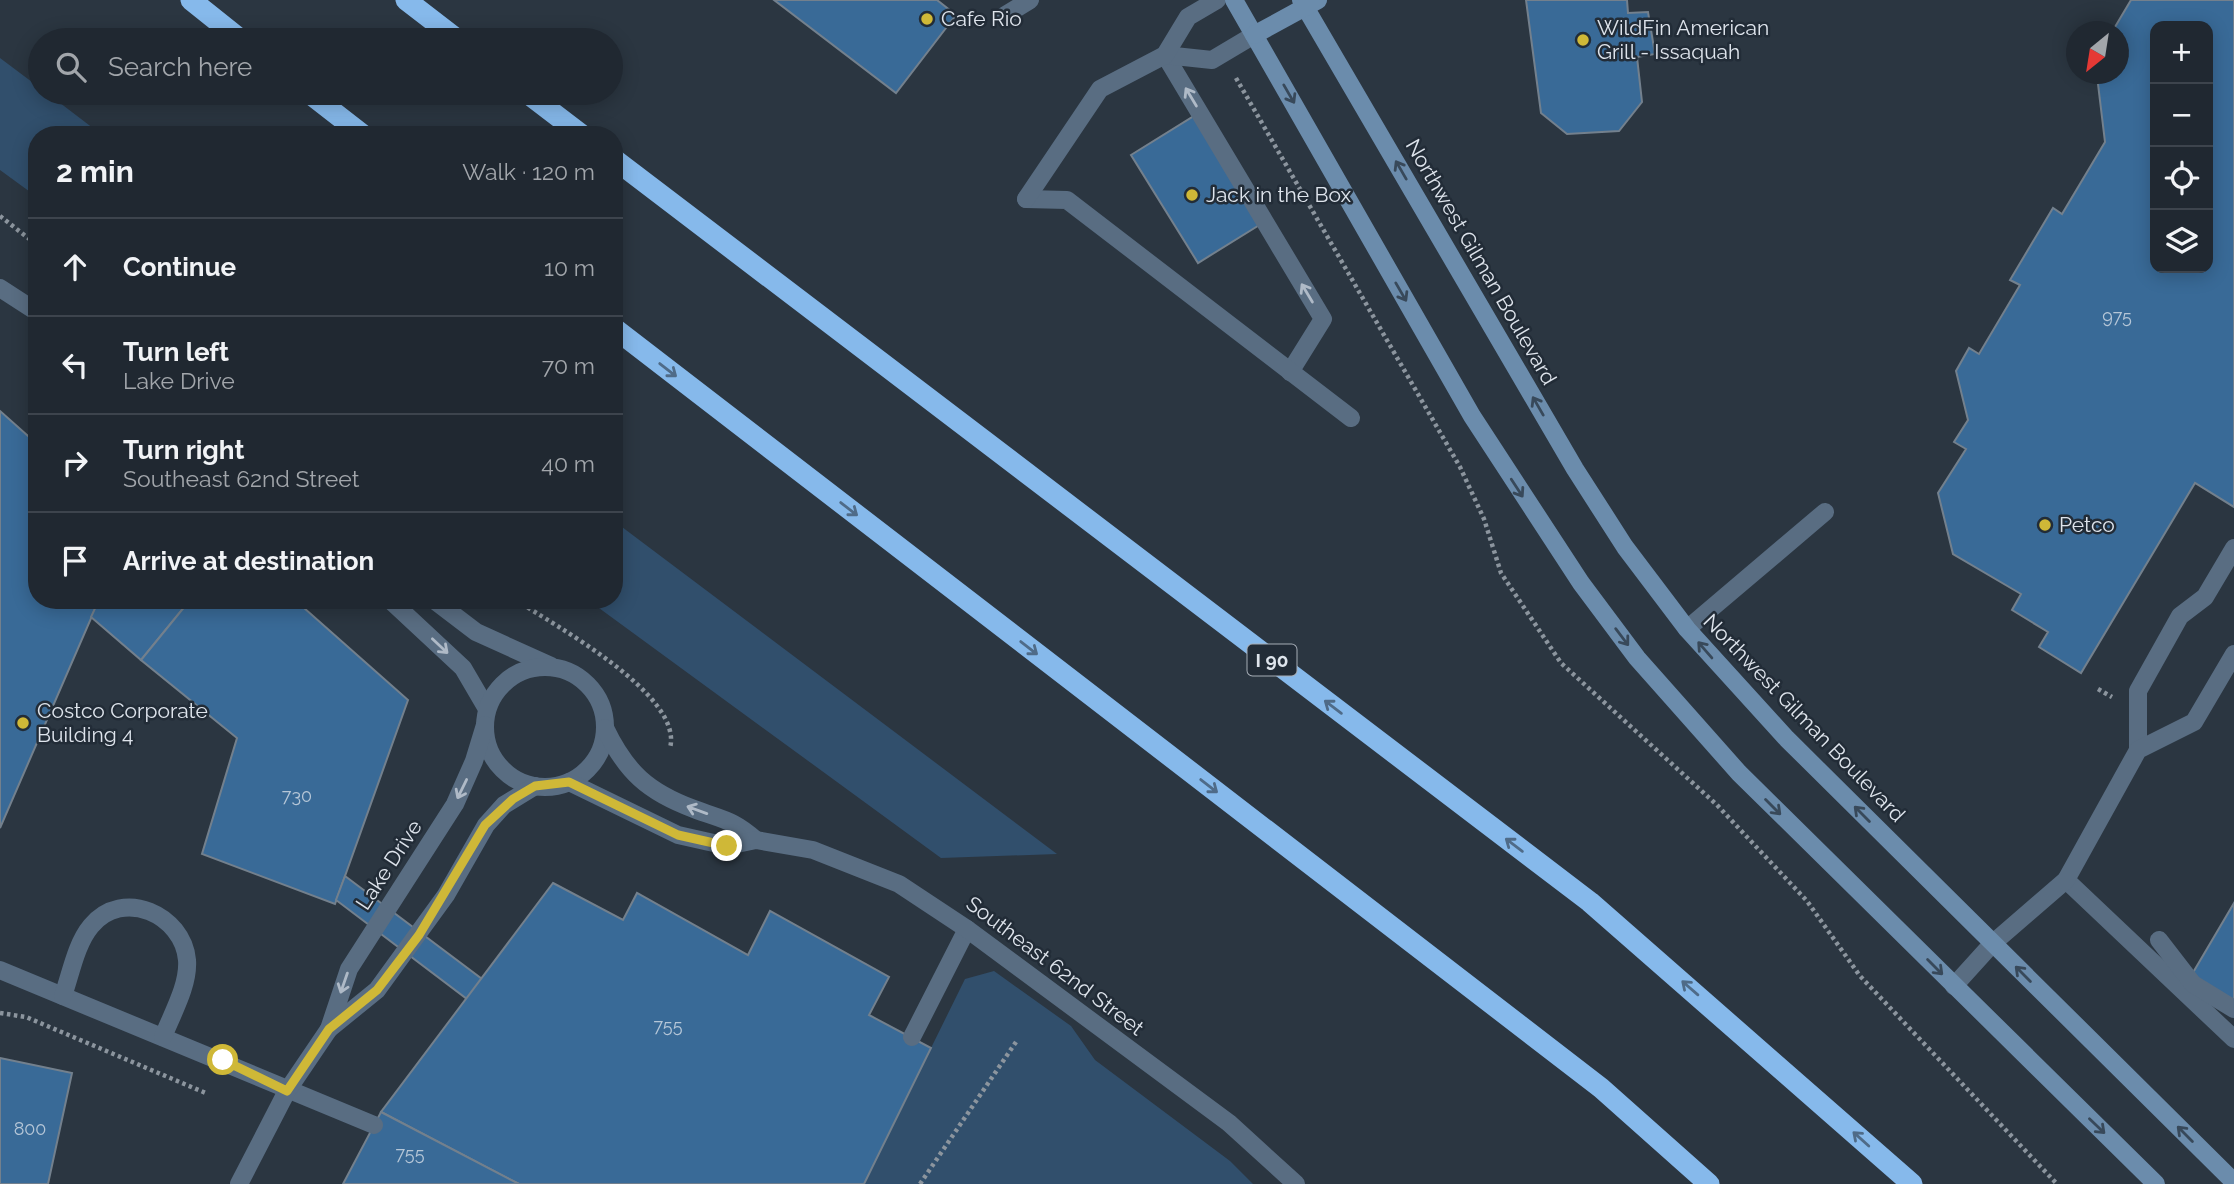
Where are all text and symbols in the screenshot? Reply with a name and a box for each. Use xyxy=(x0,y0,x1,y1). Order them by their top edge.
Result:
place label: Cafe Rio xyxy=(941,6,1022,31)
marker: Cafe Rio xyxy=(919,11,935,27)
place label: WildFin American Grill - Issaquah xyxy=(1597,15,1769,64)
north arrow xyxy=(2066,21,2129,84)
map controls xyxy=(2150,21,2213,273)
button: + xyxy=(2150,21,2213,84)
search box xyxy=(28,28,623,105)
marker: WildFin American Grill - Issaquah xyxy=(1575,32,1591,48)
icon: search xyxy=(52,48,90,86)
text: Search here xyxy=(108,52,252,82)
one-way arrow xyxy=(1282,84,1296,104)
button: − xyxy=(2150,84,2213,147)
one-way arrow xyxy=(1183,88,1197,108)
street label: Northwest Gilman Boulevard xyxy=(1401,135,1562,389)
button: locate xyxy=(2150,147,2213,210)
text: 2 min xyxy=(56,154,134,189)
text: Walk · 120 m xyxy=(462,158,595,185)
one-way arrow xyxy=(1394,161,1408,181)
place label: Jack in the Box xyxy=(1206,182,1352,207)
marker: Jack in the Box xyxy=(1184,187,1200,203)
button: layers xyxy=(2150,210,2213,273)
icon: ahead xyxy=(56,248,94,286)
text: Continue xyxy=(123,252,236,282)
text: 10 m xyxy=(544,254,595,281)
one-way arrow xyxy=(1395,281,1408,302)
one-way arrow xyxy=(1300,283,1314,303)
house number: 975 xyxy=(2102,306,2132,327)
text: Turn left xyxy=(123,337,229,367)
icon: left xyxy=(56,346,94,384)
text: 70 m xyxy=(542,352,595,379)
one-way arrow xyxy=(659,362,677,377)
text: Lake Drive xyxy=(123,367,235,394)
one-way arrow xyxy=(1531,396,1545,416)
text: Turn right xyxy=(123,435,244,465)
icon: right xyxy=(56,444,94,482)
text: 40 m xyxy=(541,450,595,477)
text: Southeast 62nd Street xyxy=(123,465,359,492)
one-way arrow xyxy=(1511,477,1525,497)
one-way arrow xyxy=(839,501,857,516)
place label: Petco xyxy=(2059,512,2115,537)
marker: Petco xyxy=(2037,517,2053,533)
icon: arrive xyxy=(56,542,94,580)
text: Arrive at destination xyxy=(123,546,374,576)
street label: Northwest Gilman Boulevard xyxy=(1698,608,1910,827)
one-way arrow xyxy=(1614,628,1629,647)
one-way arrow xyxy=(431,638,449,654)
one-way arrow xyxy=(1019,640,1037,655)
one-way arrow xyxy=(1697,641,1713,659)
road number: I 90 xyxy=(1248,645,1296,676)
place label: Costco Corporate Building 4 xyxy=(37,698,208,747)
one-way arrow xyxy=(1324,699,1343,714)
marker: Costco Corporate Building 4 xyxy=(15,715,31,731)
one-way arrow xyxy=(455,778,468,799)
one-way arrow xyxy=(1199,779,1218,794)
house number: 730 xyxy=(282,785,312,806)
one-way arrow xyxy=(1765,798,1782,815)
one-way arrow xyxy=(686,803,708,815)
one-way arrow xyxy=(1854,805,1871,822)
street label: Lake Drive xyxy=(350,815,427,914)
route end xyxy=(711,830,742,861)
one-way arrow xyxy=(1505,837,1524,852)
street label: Southeast 62nd Street xyxy=(962,891,1149,1041)
one-way arrow xyxy=(1926,958,1943,975)
one-way arrow xyxy=(2015,966,2032,983)
one-way arrow xyxy=(337,972,349,994)
one-way arrow xyxy=(1682,980,1700,996)
house number: 755 xyxy=(654,1015,683,1036)
route start xyxy=(207,1044,238,1075)
house number: 800 xyxy=(14,1118,46,1139)
one-way arrow xyxy=(2089,1118,2106,1135)
one-way arrow xyxy=(2177,1126,2194,1143)
one-way arrow xyxy=(1853,1130,1870,1147)
house number: 755 xyxy=(396,1143,425,1164)

